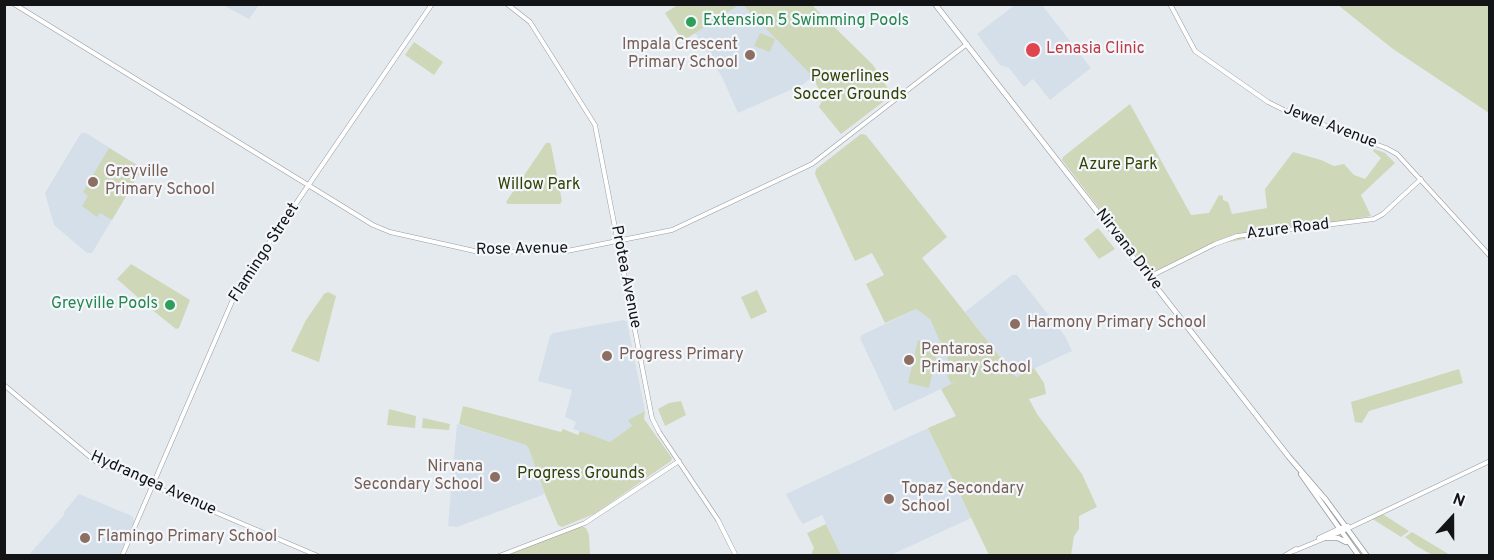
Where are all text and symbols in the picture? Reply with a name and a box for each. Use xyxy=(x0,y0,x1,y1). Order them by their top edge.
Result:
place label: Extension 5 Swimming Pools xyxy=(703,12,909,32)
marker: Extension 5 Swimming Pools xyxy=(684,15,698,29)
place label: Impala Crescent Primary School xyxy=(622,36,738,74)
place label: Lenasia Clinic xyxy=(1046,40,1145,60)
marker: Lenasia Clinic xyxy=(1024,41,1042,59)
marker: Impala Crescent Primary School xyxy=(743,48,757,62)
park label: Powerlines Soccer Grounds xyxy=(793,68,907,106)
street label: Jewel Avenue xyxy=(1281,100,1379,154)
park label: Azure Park xyxy=(1078,156,1158,176)
place label: Greyville Primary School xyxy=(105,163,215,201)
marker: Greyville Primary School xyxy=(86,175,100,189)
park label: Willow Park xyxy=(498,176,580,196)
street label: Flamingo Street xyxy=(226,200,304,306)
street label: Nirvana Drive xyxy=(1090,206,1166,294)
street label: Azure Road xyxy=(1245,215,1331,245)
street label: Protea Avenue xyxy=(606,224,644,330)
street label: Rose Avenue xyxy=(476,240,568,260)
place label: Greyville Pools xyxy=(51,295,158,315)
marker: Greyville Pools xyxy=(163,298,177,312)
place label: Harmony Primary School xyxy=(1027,314,1206,334)
marker: Harmony Primary School xyxy=(1008,317,1022,331)
place label: Pentarosa Primary School xyxy=(921,341,1031,379)
place label: Progress Primary xyxy=(619,346,744,366)
marker: Progress Primary xyxy=(600,349,614,363)
marker: Pentarosa Primary School xyxy=(902,353,916,367)
street label: Hydrangea Avenue xyxy=(87,448,219,520)
place label: Nirvana Secondary School xyxy=(354,458,483,496)
park label: Progress Grounds xyxy=(517,465,645,485)
marker: Nirvana Secondary School xyxy=(488,470,502,484)
place label: Topaz Secondary School xyxy=(901,480,1024,518)
north arrow xyxy=(1422,488,1482,548)
text: N xyxy=(1449,490,1467,513)
marker: Topaz Secondary School xyxy=(882,492,896,506)
place label: Flamingo Primary School xyxy=(97,528,277,548)
marker: Flamingo Primary School xyxy=(78,531,92,545)

